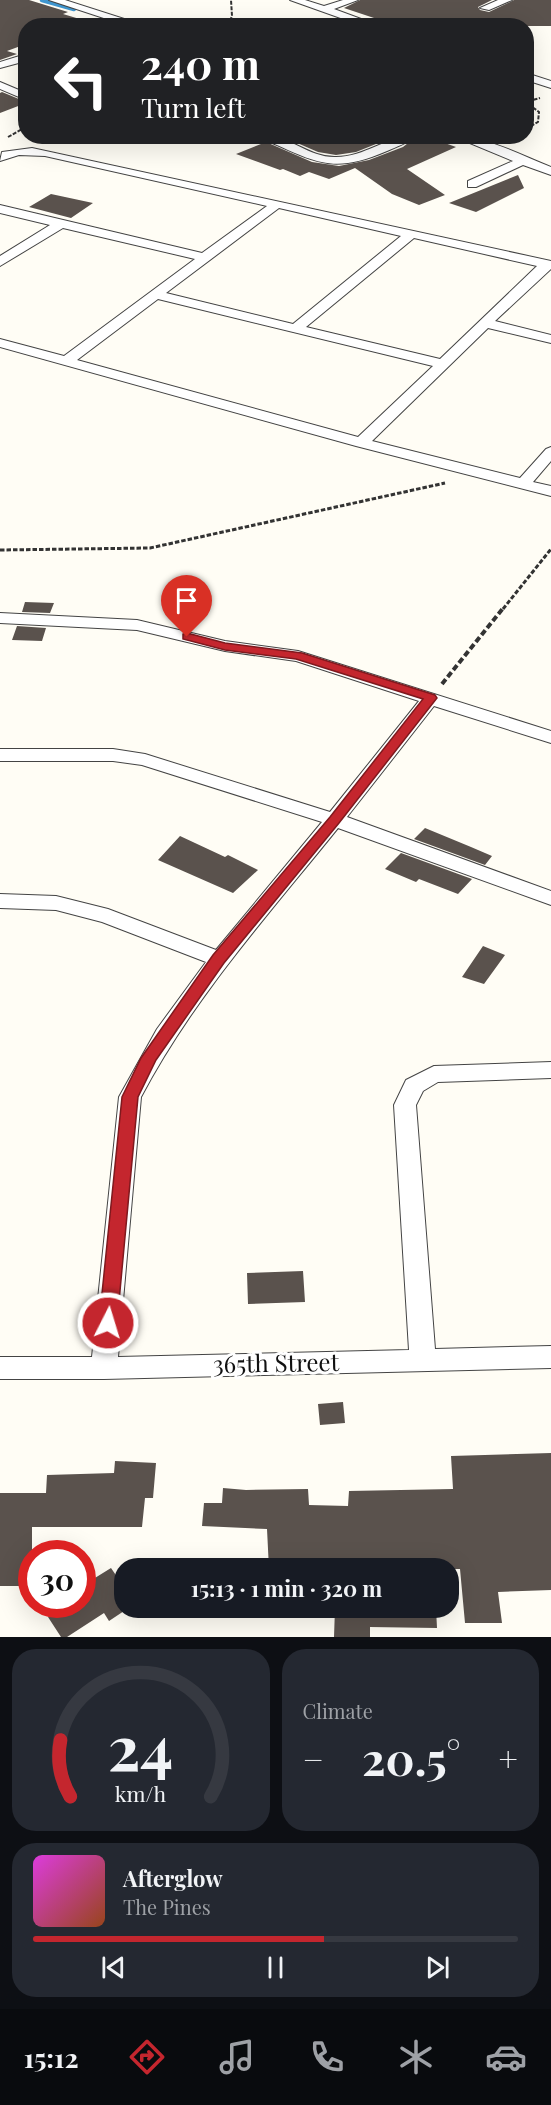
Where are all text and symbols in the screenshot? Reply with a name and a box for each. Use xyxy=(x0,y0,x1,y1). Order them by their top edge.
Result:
text: 240 m xyxy=(141,35,260,91)
icon: left xyxy=(42,42,120,120)
text: Turn left xyxy=(141,89,245,125)
pin xyxy=(161,575,212,637)
icon: arrive xyxy=(170,584,203,617)
position arrow xyxy=(76,1291,140,1355)
street label: 365th Street xyxy=(213,1345,340,1379)
speed limit sign: 30 xyxy=(18,1540,96,1618)
text: 15:13 · 1 min · 320 m xyxy=(191,1573,382,1603)
text: Climate xyxy=(303,1697,373,1724)
text: 24 xyxy=(108,1703,174,1787)
text: 20.5° xyxy=(362,1727,461,1787)
text: − xyxy=(303,1736,324,1780)
text: + xyxy=(499,1736,518,1780)
text: km/h xyxy=(115,1779,167,1807)
text: Afterglow xyxy=(123,1863,223,1893)
text: The Pines xyxy=(123,1893,211,1920)
icon: previous xyxy=(97,1951,130,1984)
icon: pause xyxy=(259,1951,292,1984)
icon: next xyxy=(421,1951,454,1984)
icon: directions xyxy=(126,2036,168,2078)
icon: music xyxy=(216,2036,258,2078)
icon: phone xyxy=(306,2036,348,2078)
icon: climate xyxy=(395,2036,437,2078)
icon: car xyxy=(485,2036,527,2078)
text: 15:12 xyxy=(24,2039,79,2075)

